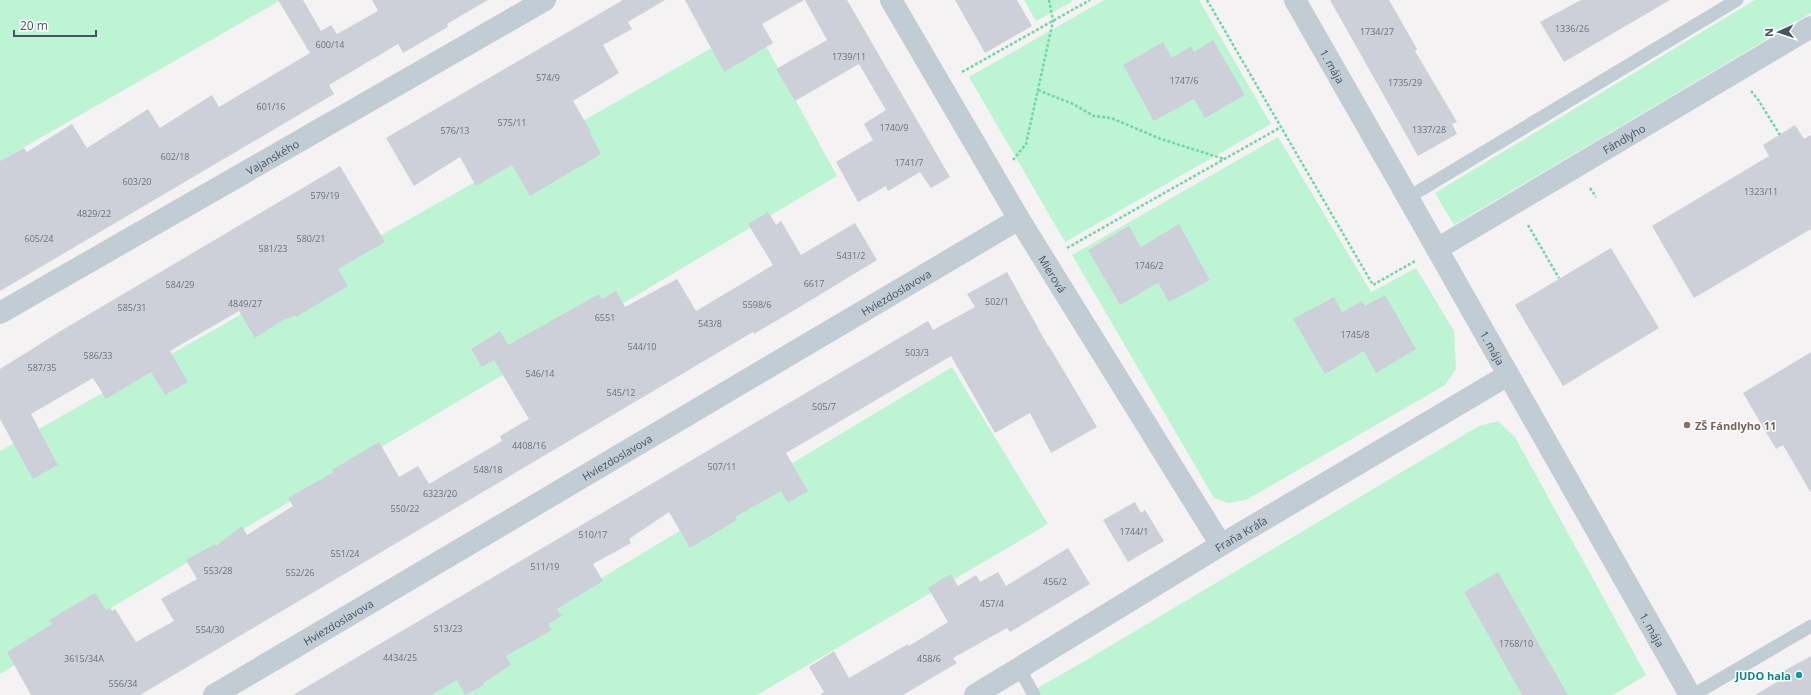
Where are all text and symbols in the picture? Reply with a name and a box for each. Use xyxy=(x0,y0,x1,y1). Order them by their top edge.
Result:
scale bar xyxy=(14,12,96,38)
north arrow xyxy=(1759,12,1799,52)
text: 20 m xyxy=(20,17,48,34)
house number: 1336/26 xyxy=(1555,22,1589,35)
house number: 1734/27 xyxy=(1360,25,1394,38)
text: N xyxy=(1761,28,1776,37)
house number: 600/14 xyxy=(315,38,345,51)
street label: 1. mája xyxy=(1317,46,1349,86)
house number: 1739/11 xyxy=(832,50,866,63)
house number: 574/9 xyxy=(536,71,560,84)
house number: 1747/6 xyxy=(1169,74,1199,87)
house number: 1735/29 xyxy=(1388,76,1422,89)
house number: 601/16 xyxy=(256,100,286,113)
house number: 575/11 xyxy=(497,116,527,129)
street label: Fándlyho xyxy=(1600,120,1648,157)
house number: 1740/9 xyxy=(879,121,909,134)
house number: 1337/28 xyxy=(1412,123,1446,136)
house number: 576/13 xyxy=(440,124,470,137)
street label: Vajanského xyxy=(243,135,302,178)
house number: 602/18 xyxy=(160,150,190,163)
house number: 1741/7 xyxy=(894,156,924,169)
house number: 603/20 xyxy=(122,175,152,188)
house number: 1323/11 xyxy=(1744,185,1778,198)
house number: 579/19 xyxy=(310,189,340,202)
house number: 4829/22 xyxy=(77,207,111,220)
house number: 605/24 xyxy=(24,232,54,245)
house number: 580/21 xyxy=(296,232,326,245)
house number: 581/23 xyxy=(258,242,288,255)
house number: 5431/2 xyxy=(836,249,866,262)
street label: Mierová xyxy=(1036,252,1070,295)
house number: 1746/2 xyxy=(1134,259,1164,272)
street label: Hviezdoslavova xyxy=(858,265,934,318)
house number: 6617 xyxy=(804,277,824,290)
house number: 584/29 xyxy=(165,278,195,291)
house number: 502/1 xyxy=(985,295,1009,308)
house number: 4849/27 xyxy=(228,297,262,310)
house number: 5598/6 xyxy=(742,298,772,311)
house number: 585/31 xyxy=(117,301,147,314)
house number: 6551 xyxy=(595,311,615,324)
house number: 543/8 xyxy=(698,317,722,330)
house number: 1745/8 xyxy=(1340,328,1370,341)
street label: 1. mája xyxy=(1477,328,1509,368)
house number: 544/10 xyxy=(627,340,657,353)
house number: 503/3 xyxy=(905,346,929,359)
house number: 586/33 xyxy=(83,349,113,362)
house number: 587/35 xyxy=(27,361,57,374)
house number: 546/14 xyxy=(525,367,555,380)
house number: 545/12 xyxy=(606,386,636,399)
house number: 505/7 xyxy=(812,400,836,413)
place label: ZŠ Fándlyho 11 xyxy=(1695,418,1776,433)
marker: ZŠ Fándlyho 11 xyxy=(1682,420,1692,430)
street label: Hviezdoslavova xyxy=(579,430,655,483)
house number: 4408/16 xyxy=(512,439,546,452)
house number: 507/11 xyxy=(707,460,737,473)
house number: 548/18 xyxy=(473,463,503,476)
house number: 6323/20 xyxy=(423,487,457,500)
house number: 550/22 xyxy=(390,502,420,515)
street label: Fraňa Kráľa xyxy=(1212,512,1270,555)
house number: 1744/1 xyxy=(1119,525,1149,538)
house number: 510/17 xyxy=(578,528,608,541)
house number: 551/24 xyxy=(330,547,360,560)
house number: 511/19 xyxy=(530,560,560,573)
house number: 553/28 xyxy=(203,564,233,577)
house number: 552/26 xyxy=(285,566,315,579)
house number: 456/2 xyxy=(1043,575,1067,588)
street label: Hviezdoslavova xyxy=(300,595,376,648)
house number: 457/4 xyxy=(980,597,1004,610)
street label: 1. mája xyxy=(1637,610,1668,649)
house number: 513/23 xyxy=(433,622,463,635)
house number: 554/30 xyxy=(195,623,225,636)
house number: 1768/10 xyxy=(1499,637,1533,650)
house number: 4434/25 xyxy=(383,651,417,664)
house number: 3615/34A xyxy=(64,652,104,665)
house number: 458/6 xyxy=(917,652,941,665)
place label: JUDO hala xyxy=(1734,668,1791,683)
marker: JUDO hala xyxy=(1794,670,1804,680)
house number: 556/34 xyxy=(108,677,138,690)

